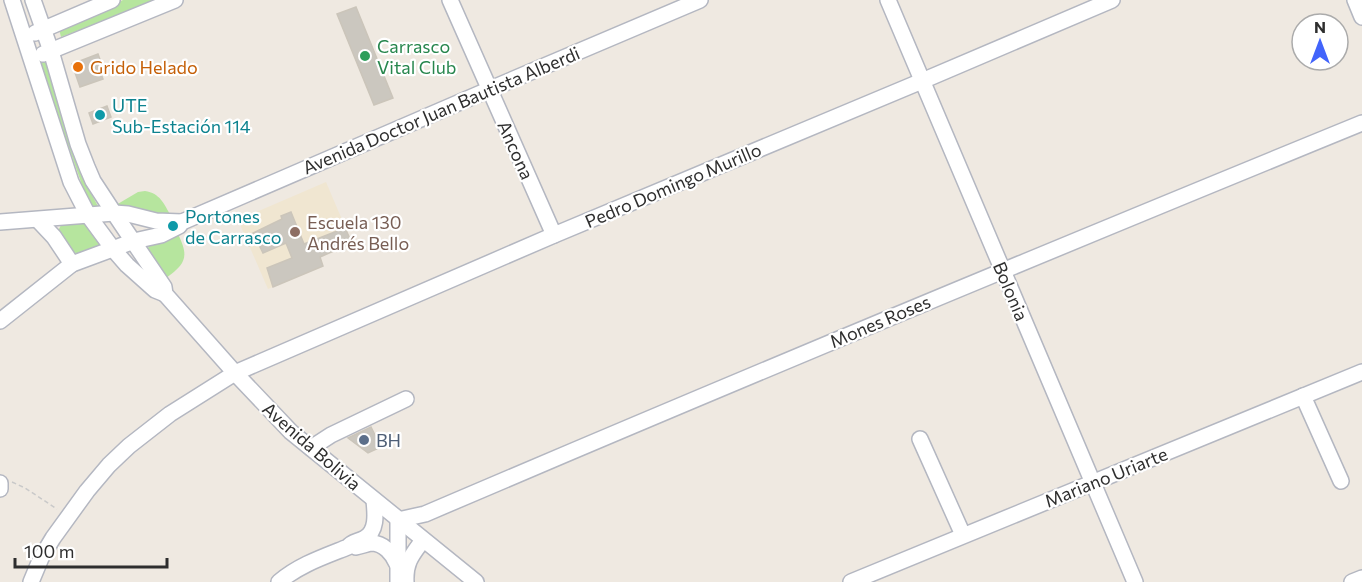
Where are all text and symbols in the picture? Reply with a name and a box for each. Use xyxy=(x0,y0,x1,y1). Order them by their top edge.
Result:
north arrow xyxy=(1290,12,1350,72)
text: N xyxy=(1314,17,1326,36)
place label: Carrasco Vital Club xyxy=(377,35,456,78)
street label: Avenida Doctor Juan Bautista Alberdi xyxy=(299,41,583,179)
marker: Carrasco Vital Club xyxy=(358,49,372,63)
place label: Grido Helado xyxy=(90,56,198,78)
marker: Grido Helado xyxy=(71,60,85,74)
place label: UTE Sub-Estación 114 xyxy=(112,94,251,137)
marker: UTE Sub-Estación 114 xyxy=(93,108,107,122)
street label: Ancona xyxy=(493,117,539,183)
street label: Pedro Domingo Murillo xyxy=(582,138,764,232)
place label: Portones de Carrasco xyxy=(185,205,282,248)
place label: Escuela 130 Andrés Bello xyxy=(307,211,409,254)
marker: Portones de Carrasco xyxy=(166,219,180,233)
marker: Escuela 130 Andrés Bello xyxy=(288,225,302,239)
street label: Bolonia xyxy=(989,258,1033,324)
street label: Mones Roses xyxy=(826,290,934,352)
street label: Avenida Bolivia xyxy=(258,397,366,495)
place label: BH xyxy=(376,429,401,451)
marker: BH xyxy=(357,433,371,447)
street label: Mariano Uriarte xyxy=(1041,442,1171,512)
scale bar xyxy=(15,531,166,569)
text: 100 m xyxy=(24,540,74,562)

